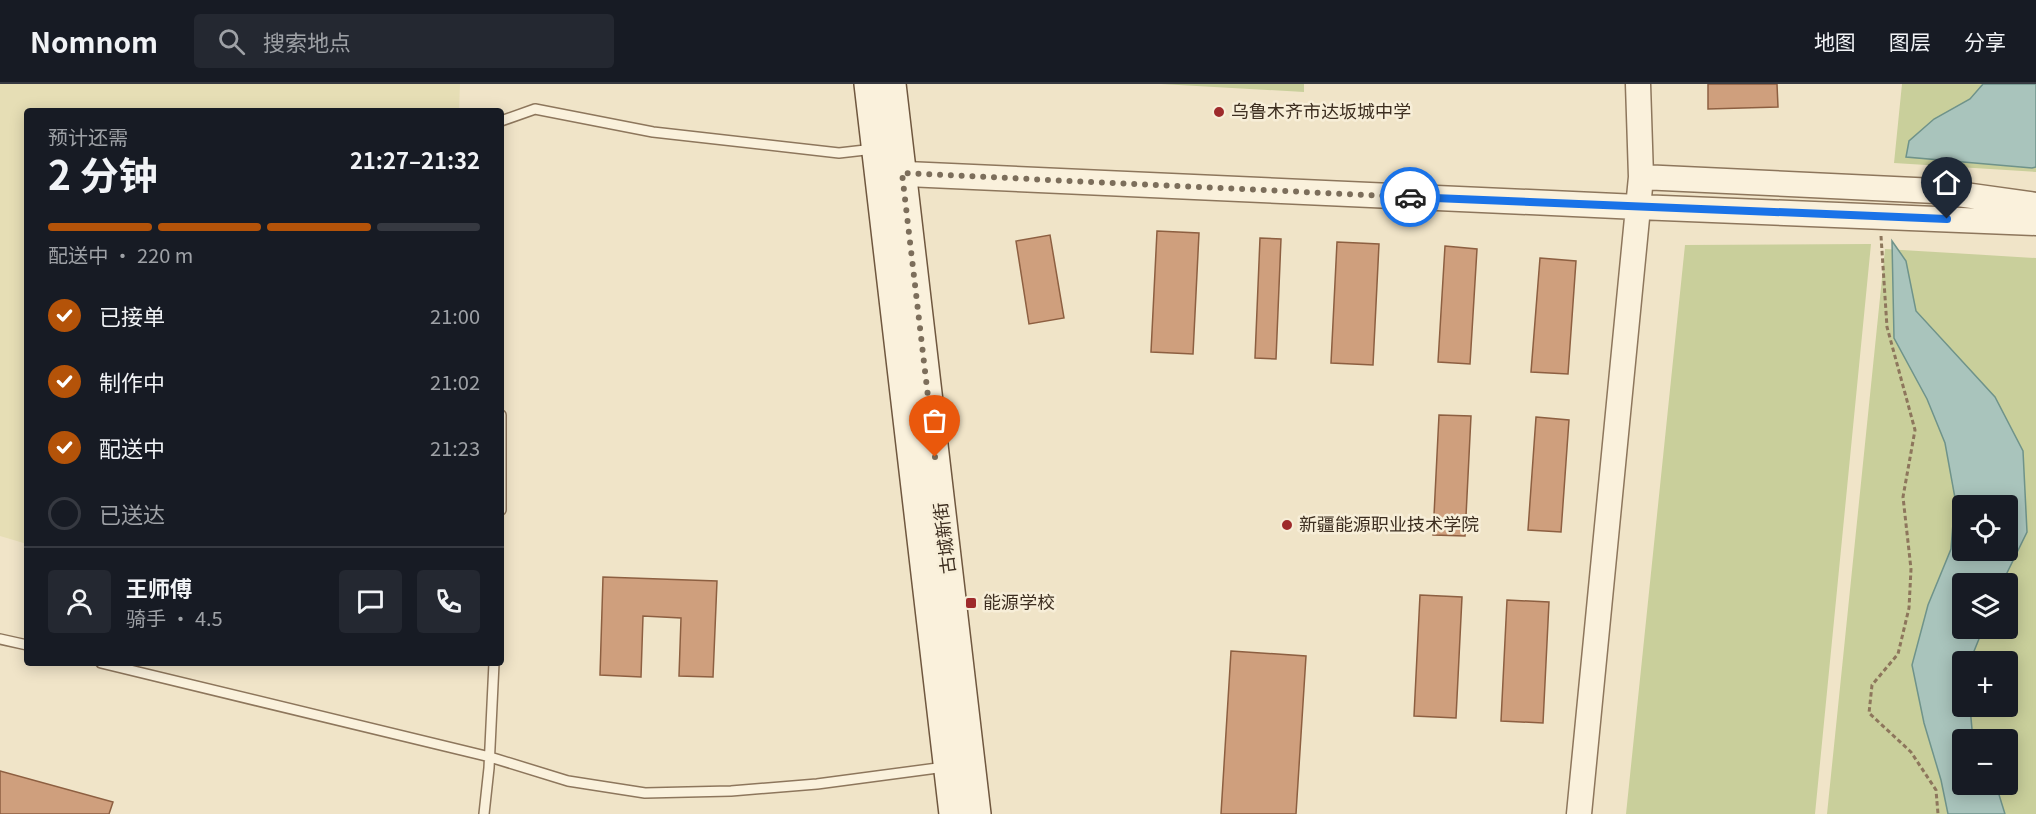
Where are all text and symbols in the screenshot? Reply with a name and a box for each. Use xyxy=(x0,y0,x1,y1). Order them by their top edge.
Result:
search box xyxy=(194,14,614,68)
text: Nomnom xyxy=(30,21,158,61)
icon: search xyxy=(215,25,248,58)
text: 搜索地点 xyxy=(263,25,351,57)
text: 地图 xyxy=(1814,26,1856,56)
text: 图层 xyxy=(1889,26,1931,56)
text: 分享 xyxy=(1964,26,2006,56)
place label: 乌鲁木齐市达坂城中学 xyxy=(1231,97,1411,123)
marker: 乌鲁木齐市达坂城中学 xyxy=(1212,105,1226,119)
text: 预计还需 xyxy=(48,122,128,151)
text: 21:27–21:32 xyxy=(350,143,480,175)
text: 2 分钟 xyxy=(48,145,158,201)
pin xyxy=(1921,157,1972,219)
icon: home xyxy=(1930,166,1963,199)
courier xyxy=(1380,167,1440,227)
icon: car xyxy=(1394,181,1427,214)
text: 配送中 · 220 m xyxy=(48,240,193,269)
icon: check xyxy=(48,299,81,332)
text: 已接单 xyxy=(99,299,165,331)
text: 21:00 xyxy=(430,301,480,330)
icon: check xyxy=(48,365,81,398)
text: 制作中 xyxy=(99,365,165,397)
text: 21:02 xyxy=(430,367,480,396)
pin xyxy=(909,395,960,457)
icon: bag xyxy=(918,404,951,437)
icon: check xyxy=(48,431,81,464)
text: 配送中 xyxy=(99,431,165,463)
text: 21:23 xyxy=(430,433,480,462)
map controls xyxy=(1952,495,2018,795)
button: locate xyxy=(1952,495,2018,561)
text: 已送达 xyxy=(99,497,165,529)
street label: 古城新街 xyxy=(926,501,960,576)
place label: 新疆能源职业技术学院 xyxy=(1299,510,1479,536)
marker: 新疆能源职业技术学院 xyxy=(1280,518,1294,532)
button: person xyxy=(48,570,111,633)
button: chat xyxy=(339,570,402,633)
button: phone xyxy=(417,570,480,633)
text: 王师傅 xyxy=(126,571,192,603)
button: layers xyxy=(1952,573,2018,639)
place label: 能源学校 xyxy=(983,588,1055,614)
marker: 能源学校 xyxy=(964,596,978,610)
text: 骑手 · 4.5 xyxy=(126,603,223,632)
button: + xyxy=(1952,651,2018,717)
button: − xyxy=(1952,729,2018,795)

